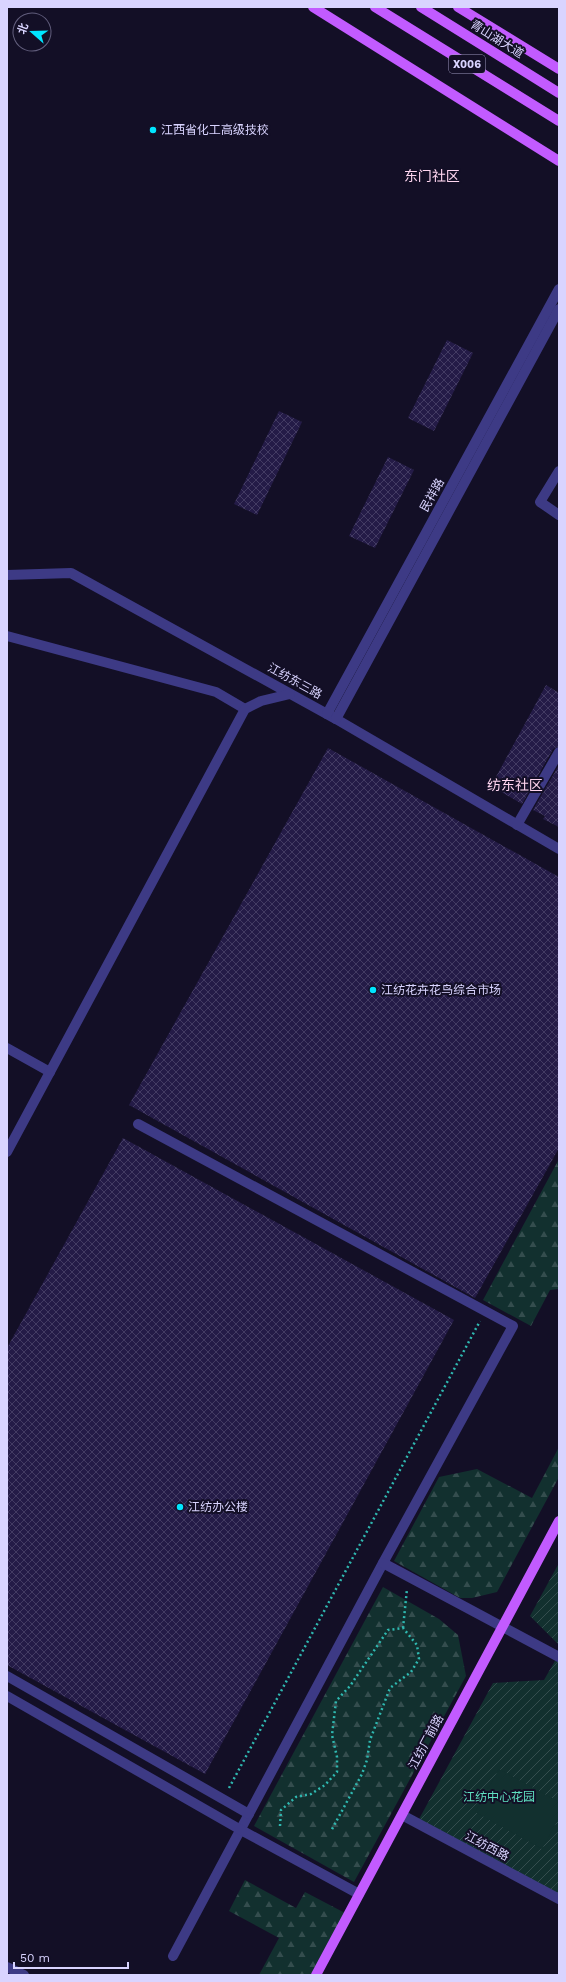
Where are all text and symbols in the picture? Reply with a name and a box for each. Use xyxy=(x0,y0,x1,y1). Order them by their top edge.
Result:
north arrow xyxy=(12,12,52,52)
street label: 青山湖大道 xyxy=(468,17,526,61)
text: 北 xyxy=(15,21,31,36)
road number: X006 xyxy=(449,55,485,73)
place label: 江西省化工高级技校 xyxy=(161,123,269,137)
marker: 江西省化工高级技校 xyxy=(148,125,158,135)
district label: 东门社区 xyxy=(404,168,460,184)
street label: 民祥路 xyxy=(417,476,447,514)
street label: 江纺东三路 xyxy=(265,660,325,702)
district label: 纺东社区 xyxy=(487,777,543,793)
place label: 江纺花卉花鸟综合市场 xyxy=(381,983,501,997)
marker: 江纺花卉花鸟综合市场 xyxy=(368,985,378,995)
place label: 江纺办公楼 xyxy=(188,1500,248,1514)
marker: 江纺办公楼 xyxy=(175,1502,185,1512)
street label: 江纺厂前路 xyxy=(406,1712,446,1772)
park label: 江纺中心花园 xyxy=(463,1790,535,1804)
street label: 江纺西路 xyxy=(463,1829,511,1863)
scale bar xyxy=(14,1944,128,1970)
text: 50 m xyxy=(20,1951,50,1965)

